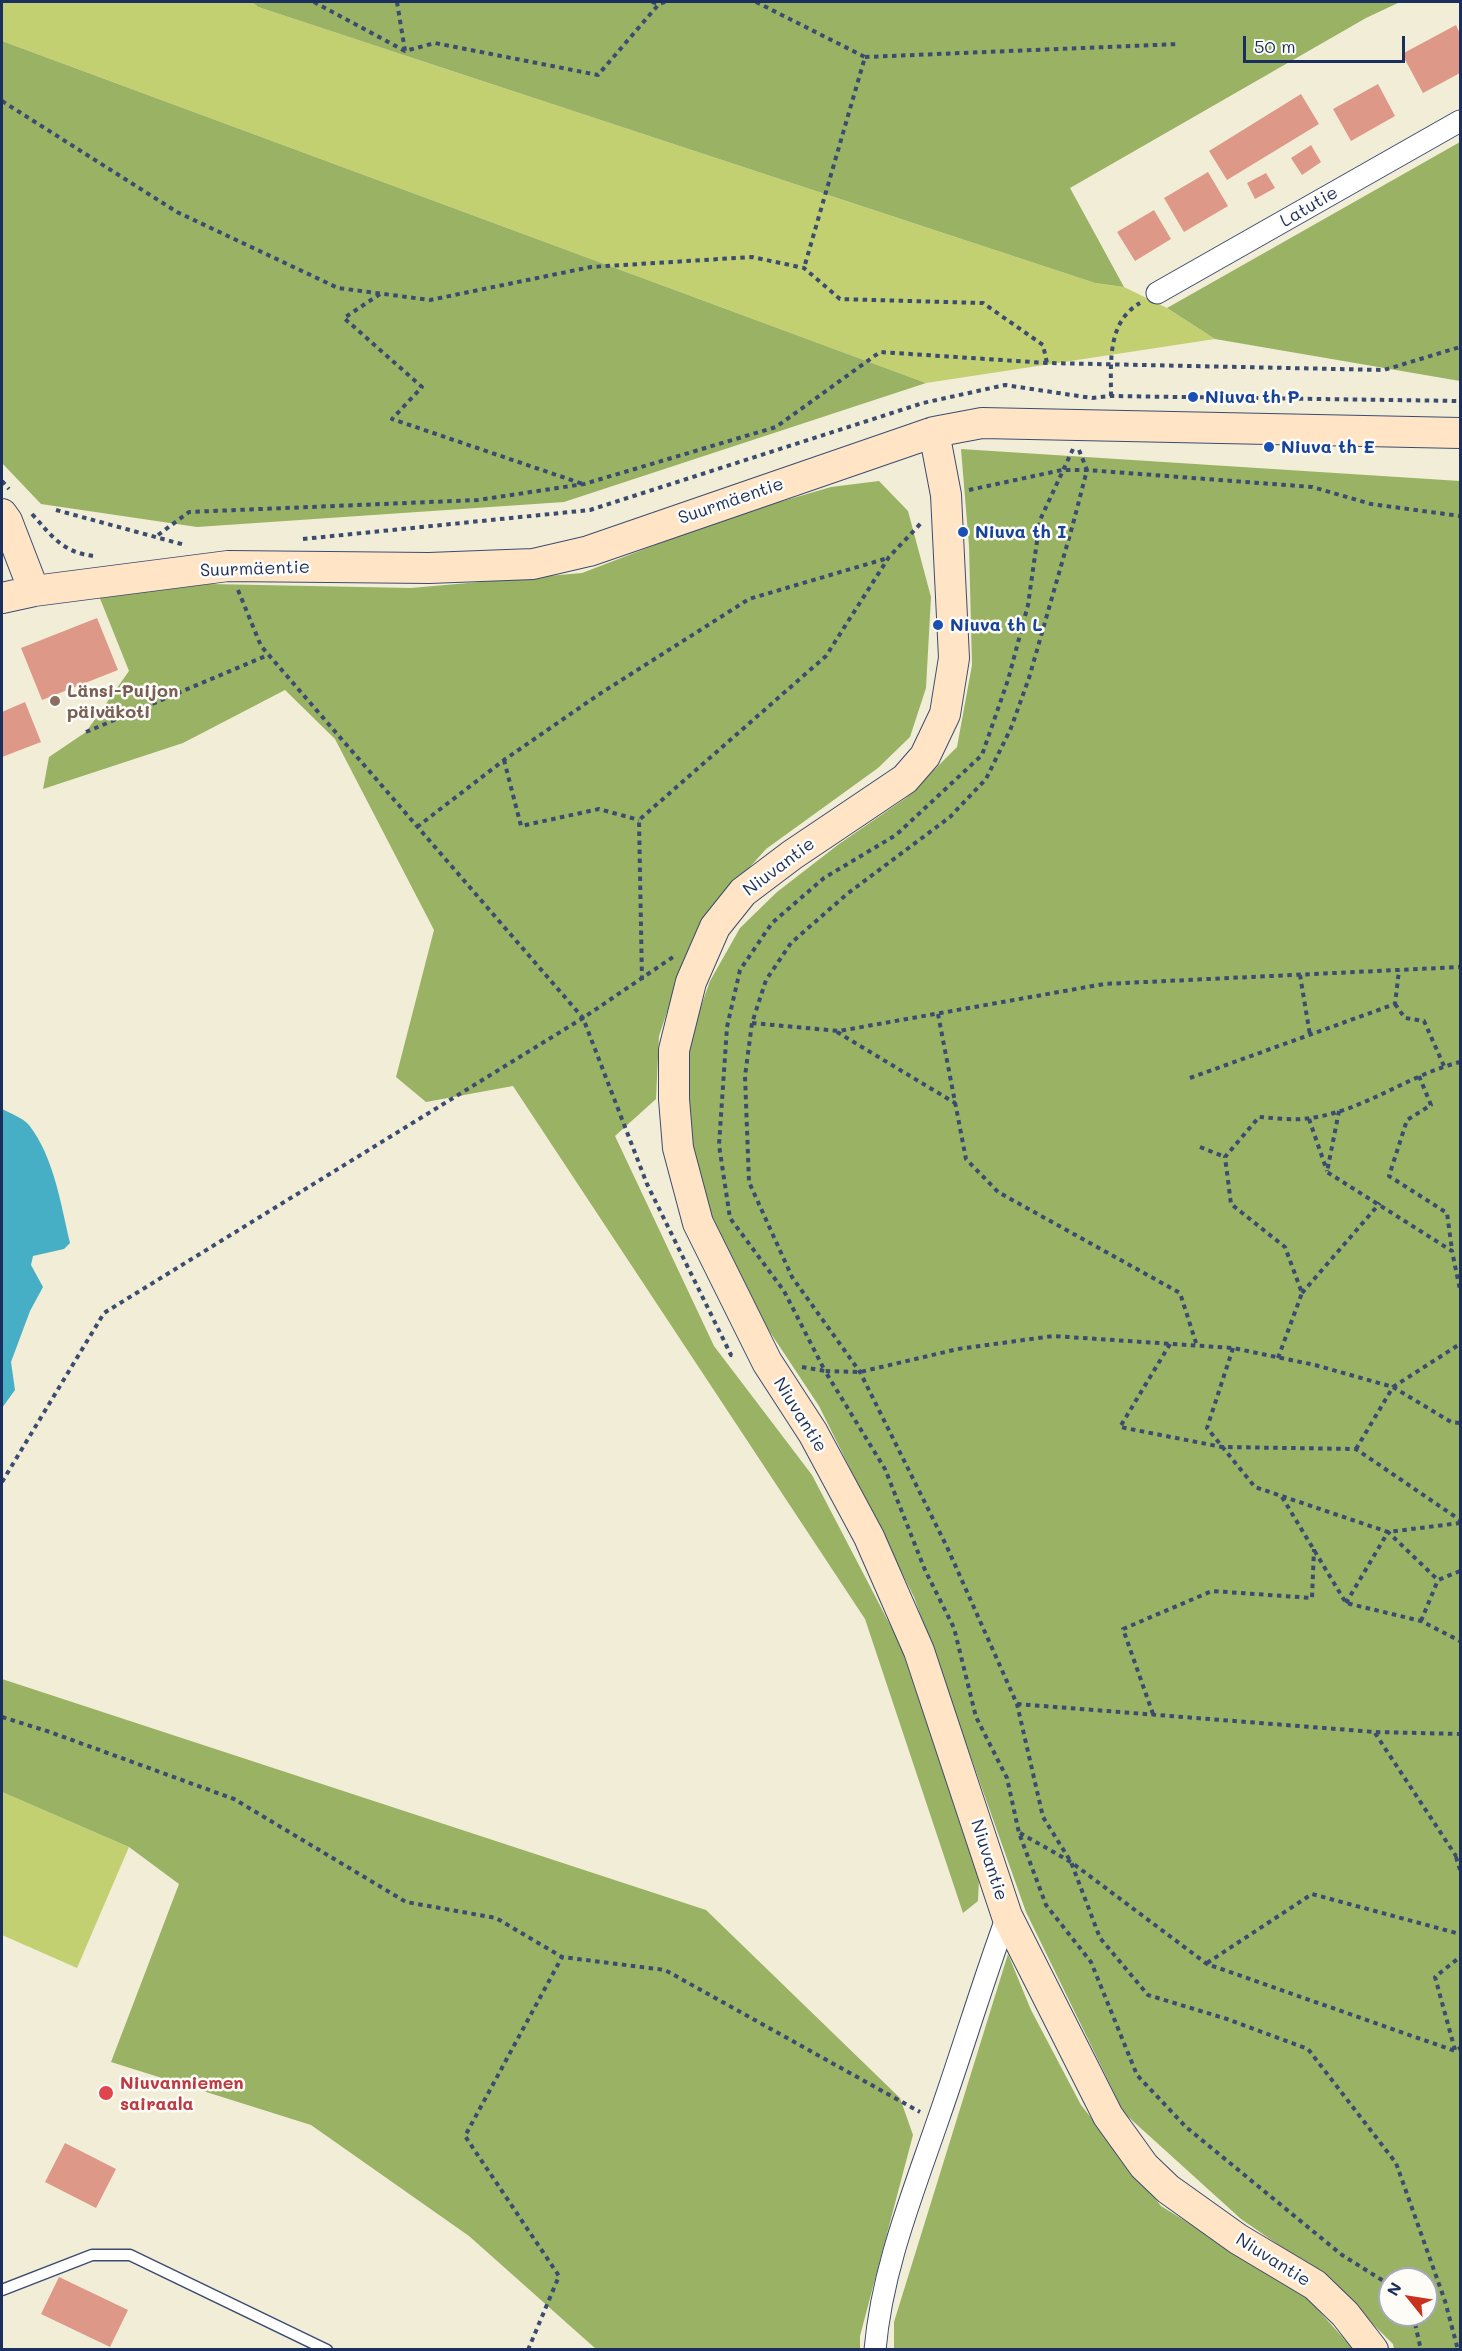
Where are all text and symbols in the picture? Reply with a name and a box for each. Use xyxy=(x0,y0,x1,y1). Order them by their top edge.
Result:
scale bar xyxy=(1246,24,1408,62)
text: 50 m xyxy=(1254,34,1296,58)
street label: Latutie xyxy=(1276,182,1342,232)
place label: Niuva th P xyxy=(1205,386,1300,408)
marker: Niuva th P xyxy=(1186,390,1200,404)
place label: Niuva th E xyxy=(1281,436,1375,458)
marker: Niuva th E xyxy=(1262,440,1276,454)
street label: Suurmäentie xyxy=(675,473,787,529)
place label: Niuva th I xyxy=(975,521,1066,543)
marker: Niuva th I xyxy=(956,525,970,539)
street label: Suurmäentie xyxy=(200,556,310,582)
place label: Niuva th L xyxy=(950,614,1043,636)
marker: Niuva th L xyxy=(931,618,945,632)
place label: Länsi-Puijon päiväkoti xyxy=(67,680,178,722)
marker: Länsi-Puijon päiväkoti xyxy=(48,694,62,708)
street label: Niuvantie xyxy=(739,833,819,901)
street label: Niuvantie xyxy=(769,1374,831,1456)
street label: Niuvantie xyxy=(966,1817,1012,1903)
place label: Niuvanniemen sairaala xyxy=(120,2072,244,2114)
marker: Niuvanniemen sairaala xyxy=(97,2084,115,2102)
street label: Niuvantie xyxy=(1232,2229,1314,2291)
north arrow xyxy=(1378,2267,1438,2327)
text: N xyxy=(1382,2278,1406,2299)

